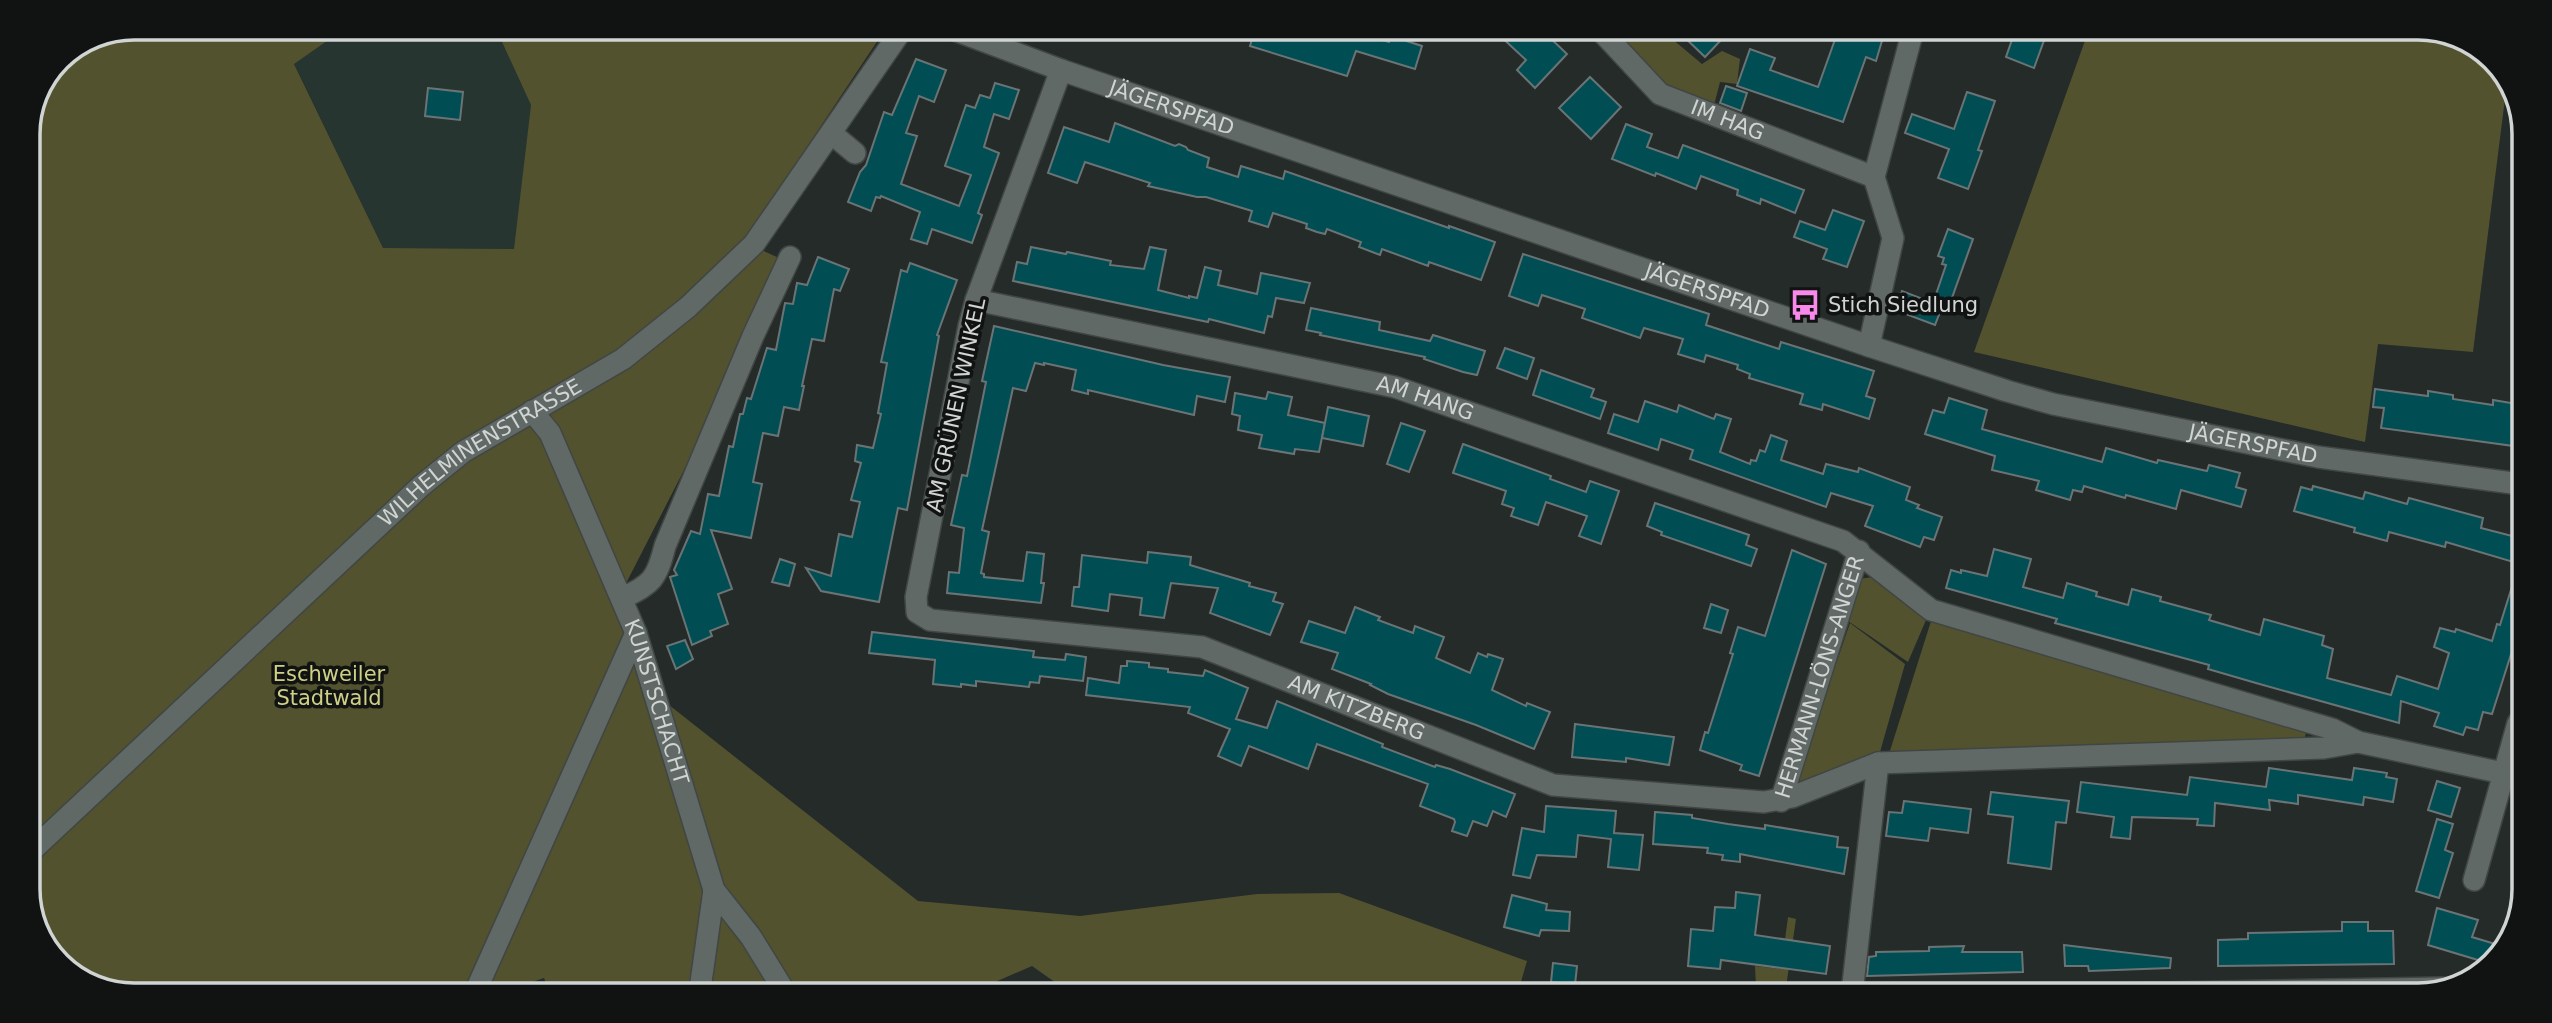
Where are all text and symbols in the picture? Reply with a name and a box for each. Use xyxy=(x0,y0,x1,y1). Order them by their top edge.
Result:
street label: JÄGERSPFAD xyxy=(1104,75,1237,140)
street label: IM HAG xyxy=(1687,95,1768,145)
street label: JÄGERSPFAD xyxy=(1640,258,1773,323)
bus stop icon: Stich Siedlung xyxy=(1788,288,1822,322)
place label: Stich Siedlung xyxy=(1828,293,1978,317)
street label: AM GRÜNEN WINKEL xyxy=(921,295,990,514)
street label: AM HANG xyxy=(1374,371,1477,425)
street label: WILHELMINENSTRASSE xyxy=(374,374,586,532)
street label: JÄGERSPFAD xyxy=(2185,419,2320,469)
street label: HERMANN-LÖNS-ANGER xyxy=(1771,553,1869,801)
street label: KUNSTSCHACHT xyxy=(619,615,693,788)
park label: Eschweiler Stadtwald xyxy=(273,662,386,710)
street label: AM KITZBERG xyxy=(1285,670,1428,745)

